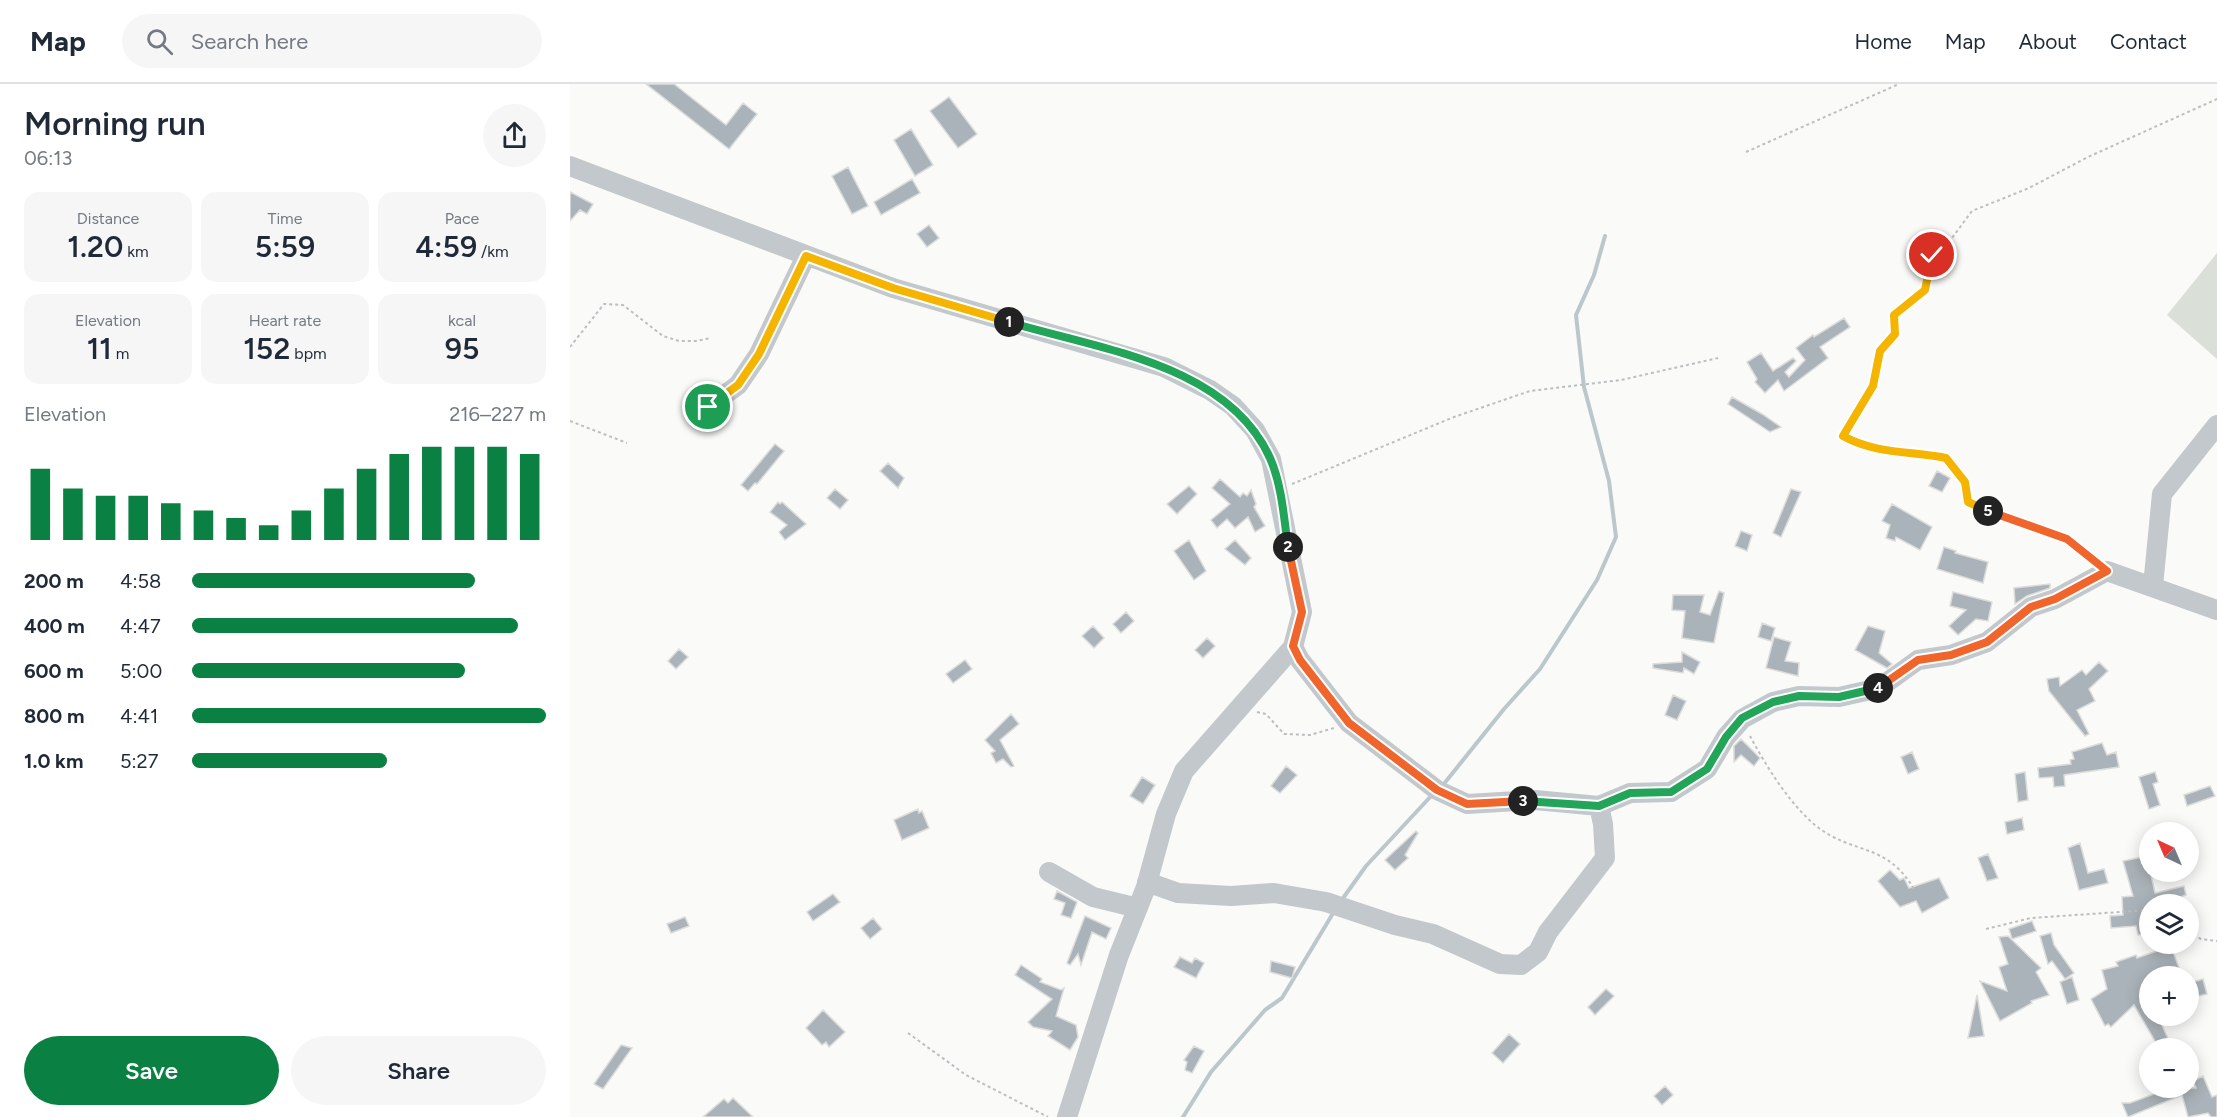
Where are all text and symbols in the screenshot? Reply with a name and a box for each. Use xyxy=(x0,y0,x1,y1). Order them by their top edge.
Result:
search box xyxy=(122,14,542,68)
text: Map xyxy=(30,24,86,58)
icon: search xyxy=(143,25,176,58)
text: Search here xyxy=(191,28,308,55)
text: Home xyxy=(1855,29,1912,54)
text: Map xyxy=(1945,29,1986,54)
text: About xyxy=(2019,29,2077,54)
text: Contact xyxy=(2110,29,2187,54)
text: Morning run xyxy=(24,104,206,143)
button: share xyxy=(483,104,546,167)
text: 06:13 xyxy=(24,146,72,170)
text: Distance xyxy=(77,209,139,228)
text: Time xyxy=(268,209,302,228)
text: Pace xyxy=(445,209,479,228)
text: 1.20 xyxy=(67,228,123,265)
text: 5:59 xyxy=(255,228,315,265)
text: 4:59 xyxy=(415,228,477,265)
pin xyxy=(1906,229,1957,280)
icon: check xyxy=(1915,238,1948,271)
text: km xyxy=(123,242,149,261)
text: /km xyxy=(477,242,509,261)
pin: 1 xyxy=(994,307,1024,337)
text: Elevation xyxy=(75,311,141,330)
text: Heart rate xyxy=(249,311,321,330)
text: kcal xyxy=(448,311,476,330)
text: 1 xyxy=(1006,312,1012,331)
text: 11 xyxy=(87,330,112,367)
text: 152 xyxy=(243,330,290,367)
text: 95 xyxy=(445,330,479,367)
text: m xyxy=(112,344,129,363)
text: bpm xyxy=(290,344,327,363)
pin xyxy=(682,381,733,432)
icon: arrive xyxy=(691,390,724,423)
text: Elevation xyxy=(24,402,106,426)
text: 216–227 m xyxy=(449,402,546,426)
pin: 5 xyxy=(1973,496,2003,526)
text: 5 xyxy=(1983,501,1993,520)
pin: 2 xyxy=(1273,532,1303,562)
text: 2 xyxy=(1283,537,1293,556)
text: 200 m xyxy=(24,569,84,593)
text: 4:58 xyxy=(120,569,161,593)
text: 400 m xyxy=(24,614,85,638)
text: 4:47 xyxy=(120,614,161,638)
text: 600 m xyxy=(24,659,84,683)
text: 5:00 xyxy=(120,659,162,683)
pin: 4 xyxy=(1863,673,1893,703)
text: 4 xyxy=(1873,678,1883,697)
text: 800 m xyxy=(24,704,84,728)
text: 4:41 xyxy=(120,704,158,728)
text: 1.0 km xyxy=(24,749,83,773)
text: 5:27 xyxy=(120,749,158,773)
pin: 3 xyxy=(1508,786,1538,816)
text: 3 xyxy=(1519,791,1527,810)
north arrow xyxy=(2139,822,2199,882)
map controls xyxy=(2139,822,2199,1098)
button: layers xyxy=(2139,894,2199,954)
button: + xyxy=(2139,966,2199,1026)
button: Save xyxy=(24,1036,279,1105)
button: Share xyxy=(291,1036,546,1105)
button: − xyxy=(2139,1038,2199,1098)

